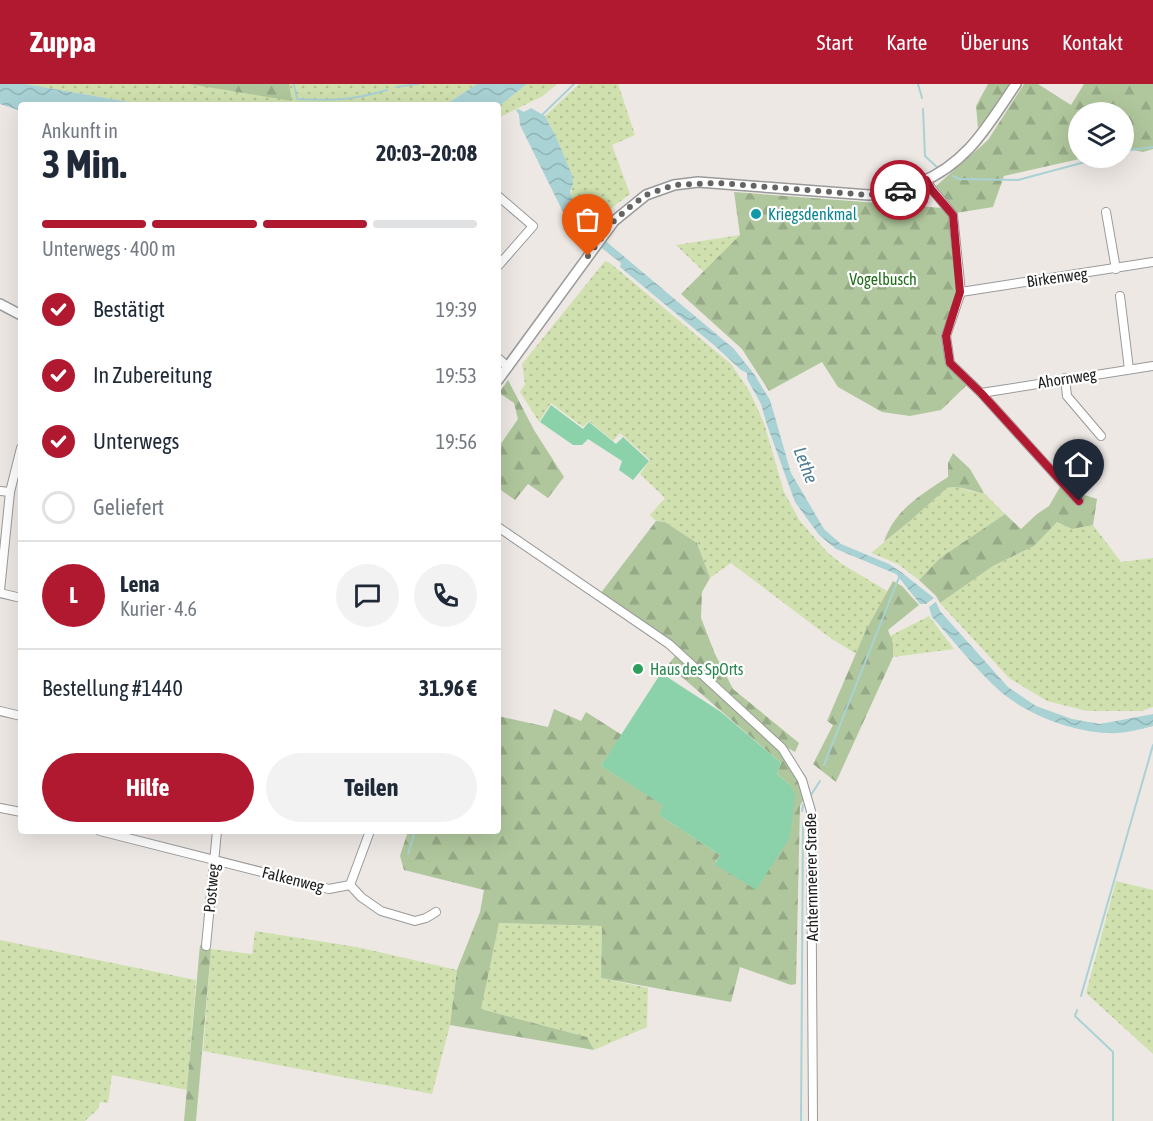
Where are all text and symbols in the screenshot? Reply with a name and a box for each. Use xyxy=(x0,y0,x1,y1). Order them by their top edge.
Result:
text: Zuppa xyxy=(30,26,96,58)
text: Start xyxy=(817,30,853,54)
text: Karte xyxy=(886,30,927,54)
text: Über uns xyxy=(960,30,1029,54)
text: Kontakt xyxy=(1062,30,1123,54)
map controls xyxy=(1068,102,1134,168)
button: layers xyxy=(1068,102,1134,168)
text: Ankunft in xyxy=(42,119,118,142)
text: 20:03–20:08 xyxy=(376,140,477,166)
text: 3 Min. xyxy=(42,142,127,186)
courier xyxy=(870,160,930,220)
icon: car xyxy=(884,174,917,207)
pin xyxy=(562,194,613,256)
icon: bag xyxy=(571,203,604,236)
place label: Kriegsdenkmal xyxy=(768,205,858,224)
marker: Kriegsdenkmal xyxy=(749,207,763,221)
text: Unterwegs · 400 m xyxy=(42,237,176,260)
street label: Birkenweg xyxy=(1025,264,1089,291)
park label: Vogelbusch xyxy=(849,270,917,289)
icon: check xyxy=(42,293,75,326)
text: Bestätigt xyxy=(93,296,165,322)
text: 19:39 xyxy=(436,298,477,321)
icon: check xyxy=(42,359,75,392)
text: In Zubereitung xyxy=(93,362,212,388)
text: 19:53 xyxy=(436,364,477,387)
street label: Ahornweg xyxy=(1036,364,1098,393)
icon: check xyxy=(42,425,75,458)
text: Unterwegs xyxy=(93,428,179,454)
text: 19:56 xyxy=(436,430,477,453)
pin xyxy=(1053,439,1104,501)
water label: Lethe xyxy=(790,444,822,486)
icon: home xyxy=(1062,448,1095,481)
text: Geliefert xyxy=(93,494,164,520)
button: chat xyxy=(336,564,399,627)
button: phone xyxy=(414,564,477,627)
text: Lena xyxy=(120,571,159,597)
text: L xyxy=(69,582,78,608)
text: Kurier · 4.6 xyxy=(120,597,197,620)
place label: Haus des SpOrts xyxy=(650,660,744,679)
marker: Haus des SpOrts xyxy=(631,662,645,676)
text: Bestellung #1440 xyxy=(42,675,183,701)
text: 31.96 € xyxy=(419,675,477,701)
button: Hilfe xyxy=(42,753,254,822)
button: Teilen xyxy=(266,753,477,822)
street label: Achternmeerer Straße xyxy=(801,813,821,941)
street label: Postweg xyxy=(200,863,223,913)
street label: Falkenweg xyxy=(260,863,326,896)

